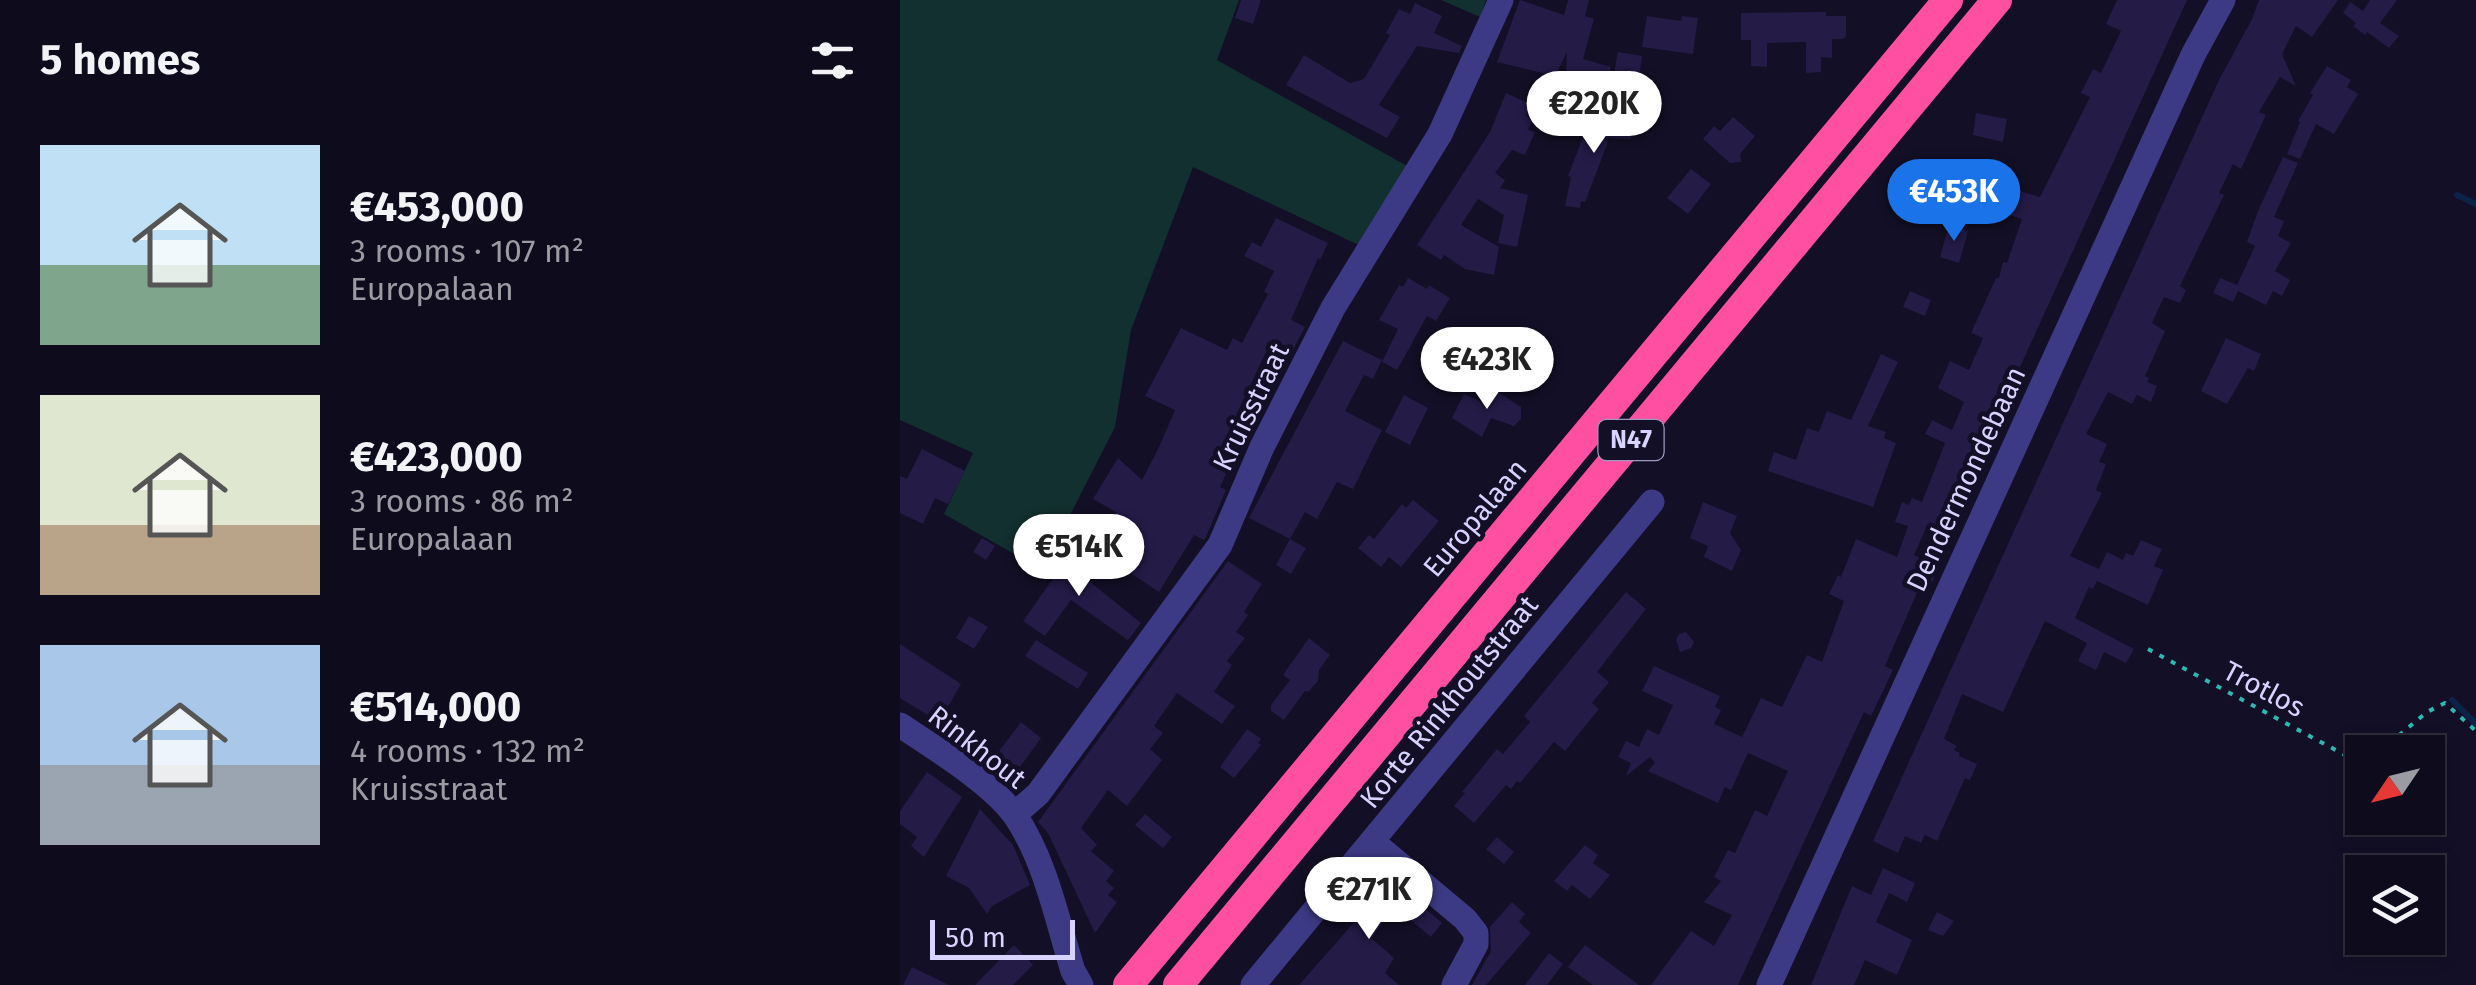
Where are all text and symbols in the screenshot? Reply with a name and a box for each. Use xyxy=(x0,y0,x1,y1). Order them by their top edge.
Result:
icon: filters xyxy=(805,33,860,88)
text: 5 homes xyxy=(40,35,200,85)
pin: €220K xyxy=(1524,71,1664,156)
text: €220K xyxy=(1549,84,1639,122)
pin: €453K xyxy=(1884,159,2024,244)
text: €453K xyxy=(1909,172,1999,210)
text: €453,000 xyxy=(350,182,524,232)
icon: home xyxy=(120,185,240,305)
text: 3 rooms · 107 m² xyxy=(350,232,584,270)
text: Europalaan xyxy=(350,270,514,308)
pin: €423K xyxy=(1417,327,1557,412)
street label: Kruisstraat xyxy=(1206,337,1296,476)
text: €423K xyxy=(1443,340,1531,378)
street label: Dendermondebaan xyxy=(1899,361,2033,597)
road number: N47 xyxy=(1598,420,1664,460)
text: €423,000 xyxy=(350,432,523,482)
icon: home xyxy=(120,435,240,555)
street label: Europalaan xyxy=(1416,453,1534,583)
text: 3 rooms · 86 m² xyxy=(350,482,573,520)
pin: €514K xyxy=(1009,514,1149,599)
text: Europalaan xyxy=(350,520,514,558)
text: €514K xyxy=(1035,527,1123,565)
street label: Korte Rinkhoutstraat xyxy=(1353,588,1545,815)
street label: Trotlos xyxy=(2218,654,2310,724)
text: €514,000 xyxy=(350,682,521,732)
icon: home xyxy=(120,685,240,805)
street label: Rinkhout xyxy=(922,699,1033,796)
text: 4 rooms · 132 m² xyxy=(350,732,585,770)
north arrow xyxy=(2345,735,2445,835)
map controls xyxy=(2345,735,2445,955)
text: Kruisstraat xyxy=(350,770,507,808)
button: layers xyxy=(2345,855,2445,955)
pin: €271K xyxy=(1299,857,1439,942)
text: €271K xyxy=(1327,870,1411,908)
scale bar xyxy=(930,915,1075,960)
text: 50 m xyxy=(945,921,1006,954)

